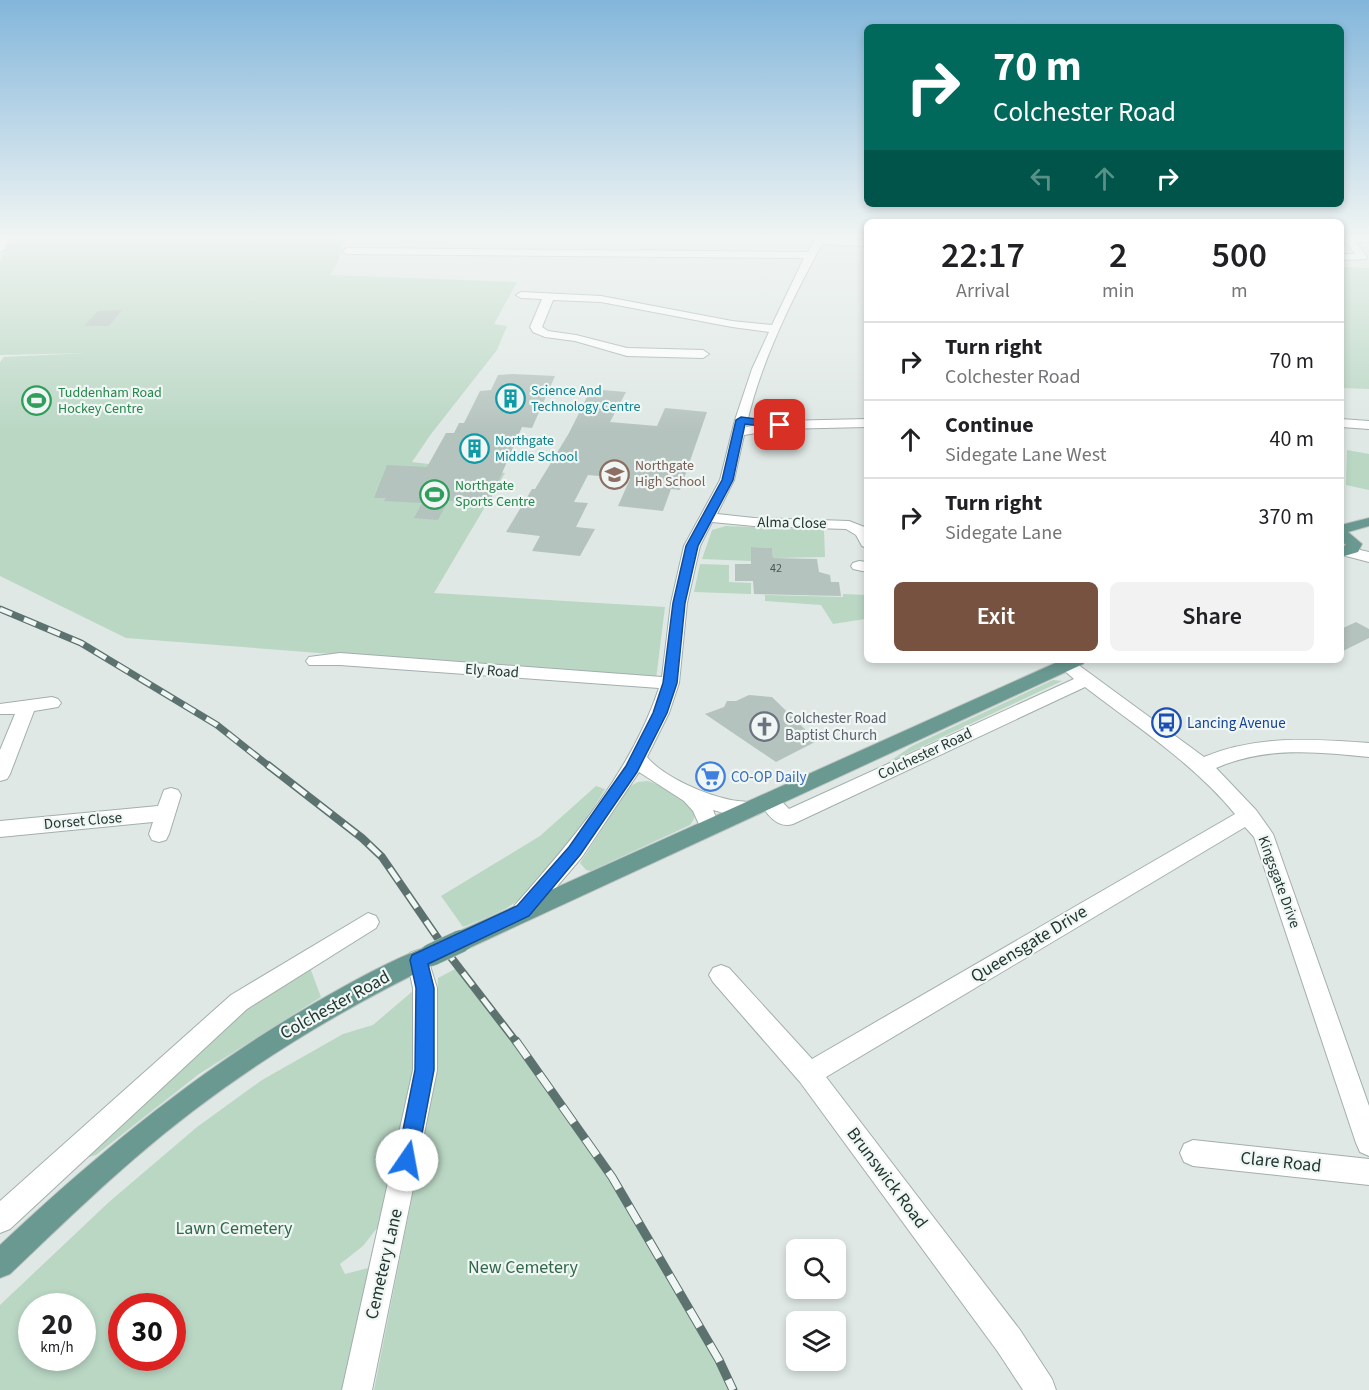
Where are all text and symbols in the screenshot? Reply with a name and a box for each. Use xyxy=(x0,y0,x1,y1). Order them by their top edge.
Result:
text: 70 m xyxy=(993,37,1082,97)
icon: right xyxy=(894,48,972,126)
text: Colchester Road xyxy=(993,93,1176,132)
icon: left xyxy=(1025,162,1058,195)
icon: ahead xyxy=(1088,162,1121,195)
icon: right xyxy=(1151,162,1184,195)
text: 22:17 xyxy=(941,230,1025,281)
text: 2 xyxy=(1109,230,1127,281)
text: 500 xyxy=(1211,230,1267,281)
text: Arrival xyxy=(956,277,1010,305)
text: min xyxy=(1102,277,1134,305)
text: m xyxy=(1231,277,1247,305)
text: Turn right xyxy=(945,331,1042,363)
icon: right xyxy=(894,345,927,378)
text: 70 m xyxy=(1269,345,1314,377)
text: Colchester Road xyxy=(945,363,1081,391)
place label: Science And Technology Centre xyxy=(531,381,641,417)
place label: Tuddenham Road Hockey Centre xyxy=(58,383,162,419)
building icon: Science And Technology Centre xyxy=(494,383,526,415)
sports icon: Tuddenham Road Hockey Centre xyxy=(21,385,53,417)
pin xyxy=(754,399,805,450)
icon: arrive xyxy=(763,408,796,441)
text: Continue xyxy=(945,409,1034,441)
icon: ahead xyxy=(894,423,927,456)
text: 40 m xyxy=(1269,423,1314,455)
place label: Northgate Middle School xyxy=(495,431,578,467)
building icon: Northgate Middle School xyxy=(458,433,490,465)
text: Sidegate Lane West xyxy=(945,441,1106,469)
place label: Northgate High School xyxy=(635,456,706,492)
school or university icon: Northgate High School xyxy=(598,458,630,490)
place label: Northgate Sports Centre xyxy=(455,476,535,512)
sports icon: Northgate Sports Centre xyxy=(418,478,450,510)
text: Turn right xyxy=(945,487,1042,519)
icon: right xyxy=(894,501,927,534)
text: 370 m xyxy=(1259,501,1314,533)
street label: Alma Close xyxy=(757,512,827,534)
text: Sidegate Lane xyxy=(945,519,1062,547)
house number: 42 xyxy=(770,560,782,577)
button: Exit xyxy=(894,582,1098,651)
button: Share xyxy=(1110,582,1314,651)
street label: Ely Road xyxy=(464,659,520,683)
bus stop icon: Lancing Avenue xyxy=(1150,707,1182,739)
place label: Colchester Road Baptist Church xyxy=(785,708,887,746)
church icon: Colchester Road Baptist Church xyxy=(748,711,780,743)
place label: Lancing Avenue xyxy=(1187,713,1286,734)
street label: Colchester Road xyxy=(874,723,976,785)
supermarket icon: CO-OP Daily xyxy=(694,761,726,793)
place label: CO-OP Daily xyxy=(731,767,807,788)
street label: Dorset Close xyxy=(43,807,123,835)
street label: Kingsgate Drive xyxy=(1253,833,1305,931)
street label: Queensgate Drive xyxy=(966,899,1092,989)
street label: Colchester Road xyxy=(276,964,394,1046)
street label: Brunswick Road xyxy=(841,1122,933,1234)
position arrow xyxy=(375,1128,439,1192)
street label: Clare Road xyxy=(1239,1145,1323,1179)
street label: Cemetery Lane xyxy=(359,1206,409,1322)
park label: Lawn Cemetery xyxy=(176,1216,293,1241)
map controls xyxy=(786,1239,846,1371)
button: search xyxy=(786,1239,846,1299)
park label: New Cemetery xyxy=(468,1255,579,1280)
speed limit sign: 30 xyxy=(108,1293,186,1371)
text: 20 xyxy=(41,1303,73,1346)
button: layers xyxy=(786,1311,846,1371)
text: km/h xyxy=(40,1337,74,1358)

